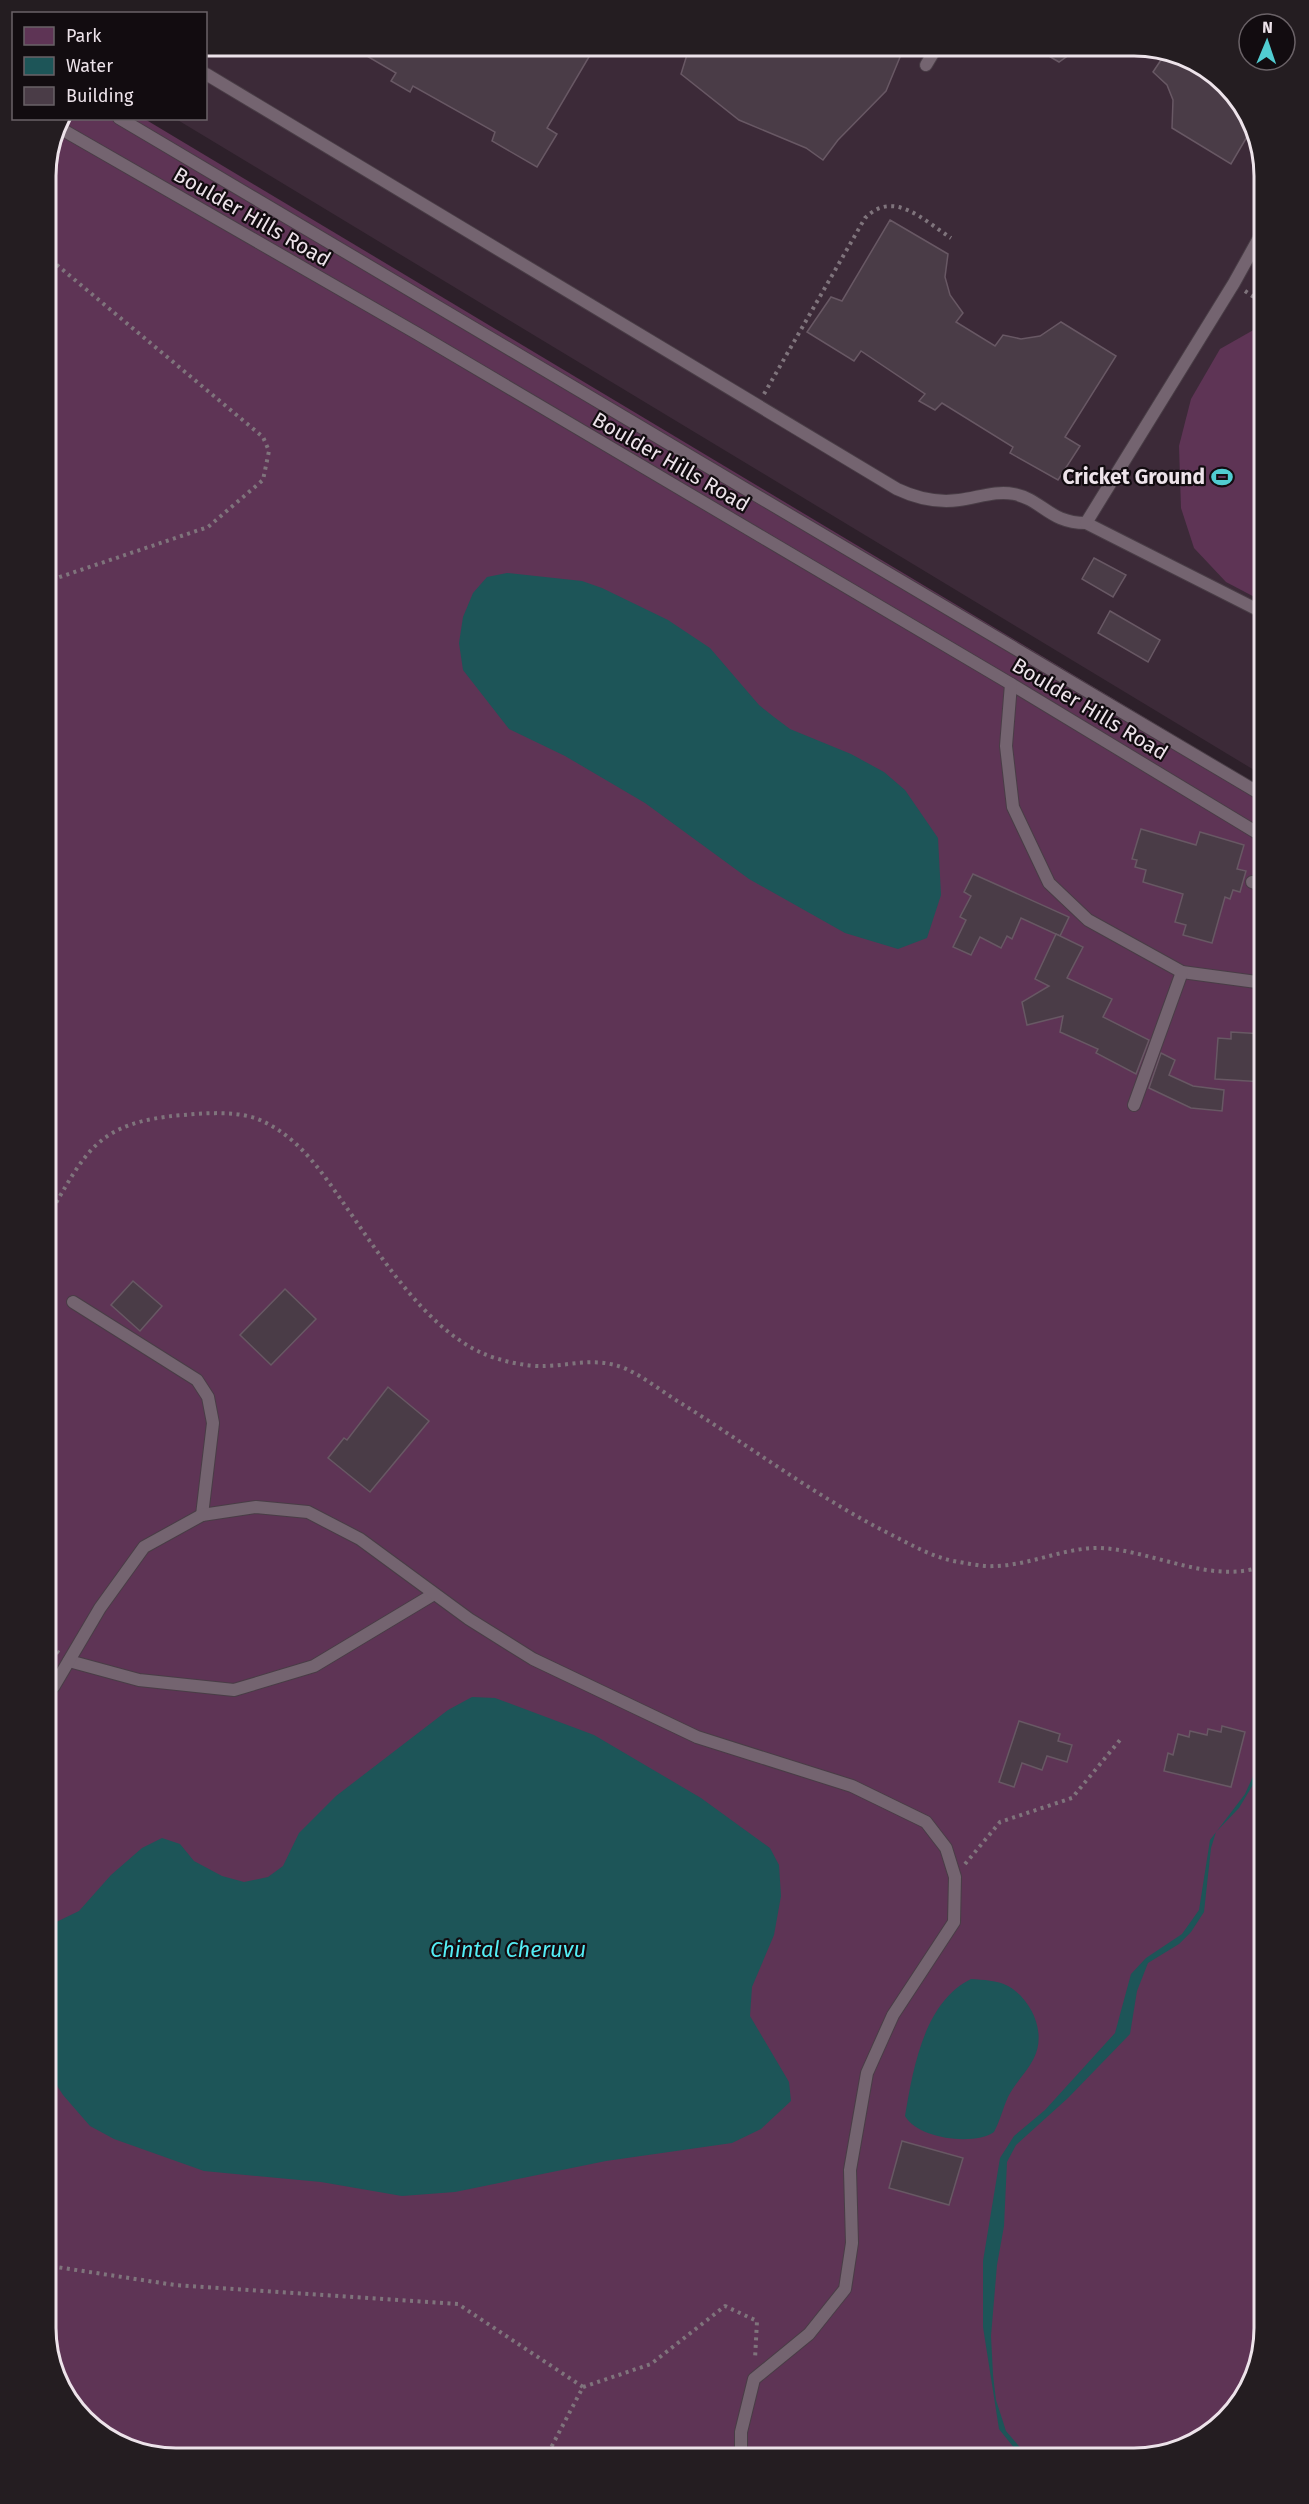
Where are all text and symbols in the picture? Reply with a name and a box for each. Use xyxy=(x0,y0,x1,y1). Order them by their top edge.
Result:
legend xyxy=(12,12,207,120)
north arrow xyxy=(1237,12,1297,72)
text: N xyxy=(1262,18,1273,37)
text: Park xyxy=(66,25,102,47)
text: Water xyxy=(66,55,113,77)
text: Building xyxy=(66,85,134,107)
street label: Boulder Hills Road xyxy=(169,161,335,273)
street label: Boulder Hills Road xyxy=(588,406,754,518)
place label: Cricket Ground xyxy=(1062,464,1205,490)
sports icon: Cricket Ground xyxy=(1210,465,1234,489)
street label: Boulder Hills Road xyxy=(1007,652,1173,766)
water label: Chintal Cheruvu xyxy=(430,1936,586,1963)

